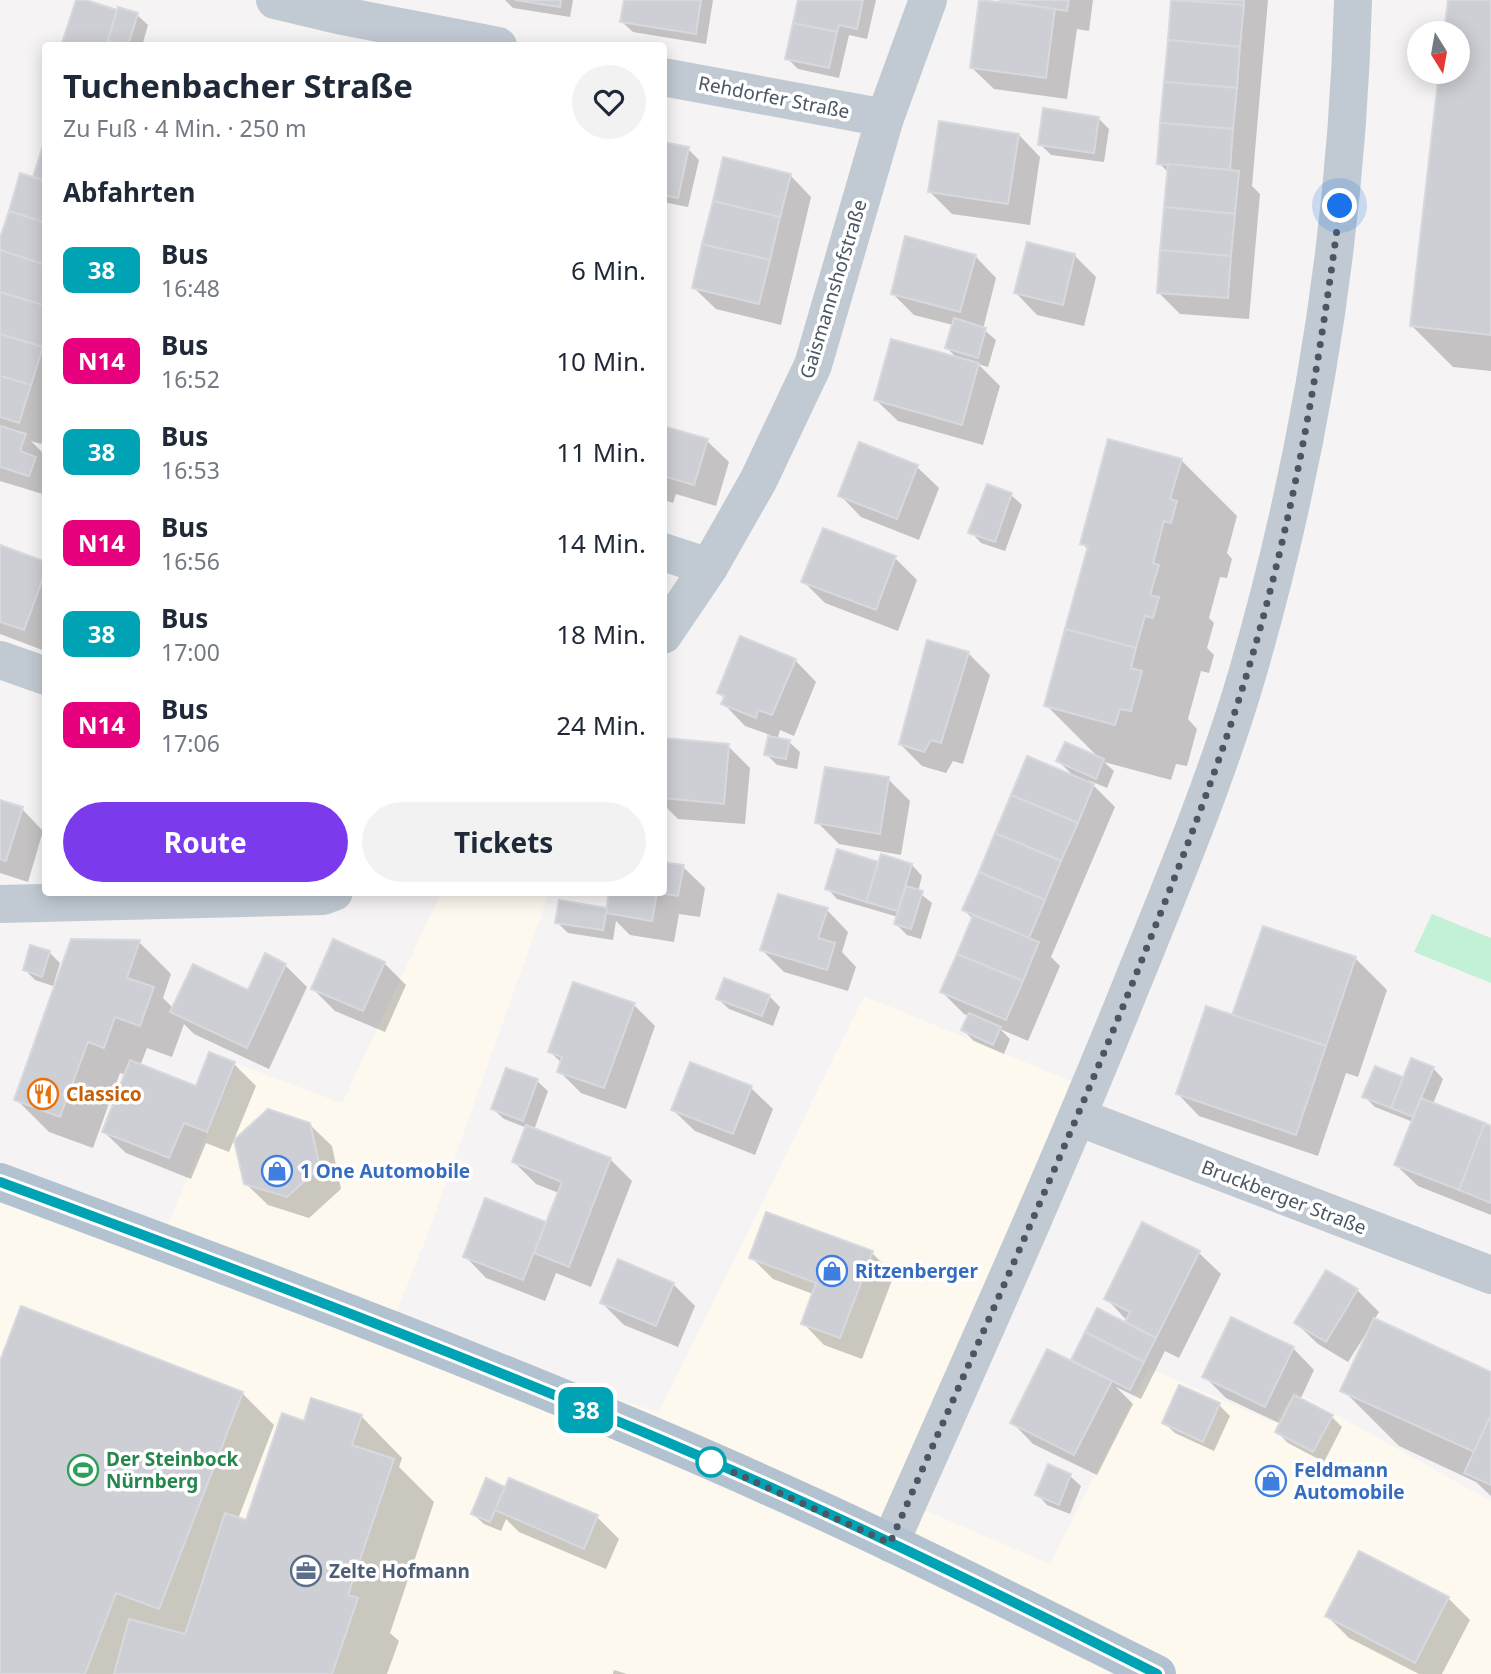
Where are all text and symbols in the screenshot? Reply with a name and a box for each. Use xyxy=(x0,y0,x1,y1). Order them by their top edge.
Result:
north arrow xyxy=(1407,21,1470,84)
map controls xyxy=(1407,21,1470,84)
text: Tuchenbacher Straße xyxy=(63,63,413,108)
button: heart xyxy=(572,65,646,139)
street label: Rehdorfer Straße xyxy=(696,70,852,124)
text: Zu Fuß · 4 Min. · 250 m xyxy=(63,112,307,144)
text: Abfahrten xyxy=(63,174,195,210)
your location xyxy=(1322,188,1357,223)
street label: Gaismannshofstraße xyxy=(793,196,873,382)
text: Bus xyxy=(161,236,208,272)
text: 6 Min. xyxy=(571,252,646,288)
text: 38 xyxy=(88,253,115,286)
text: 16:48 xyxy=(161,272,220,304)
text: Bus xyxy=(161,327,208,363)
text: 10 Min. xyxy=(556,343,646,379)
text: N14 xyxy=(78,344,125,377)
text: 16:52 xyxy=(161,363,220,395)
text: Bus xyxy=(161,418,208,454)
text: 11 Min. xyxy=(556,434,646,470)
text: 38 xyxy=(88,435,115,468)
text: 16:53 xyxy=(161,454,220,486)
text: Bus xyxy=(161,509,208,545)
text: 14 Min. xyxy=(556,525,646,561)
text: N14 xyxy=(78,526,125,559)
text: 16:56 xyxy=(161,545,220,577)
text: Bus xyxy=(161,600,208,636)
text: 18 Min. xyxy=(556,616,646,652)
text: 38 xyxy=(88,617,115,650)
text: 17:00 xyxy=(161,636,220,668)
text: Bus xyxy=(161,691,208,727)
text: 24 Min. xyxy=(556,707,646,743)
text: N14 xyxy=(78,708,125,741)
text: 17:06 xyxy=(161,727,220,759)
button: Route xyxy=(63,802,348,882)
button: Tickets xyxy=(362,802,646,882)
restaurant icon: Classico xyxy=(26,1077,60,1111)
place label: Classico xyxy=(66,1081,142,1107)
shop icon: 1 One Automobile xyxy=(260,1154,294,1188)
street label: Bruckberger Straße xyxy=(1198,1154,1370,1240)
place label: 1 One Automobile xyxy=(300,1158,470,1184)
shop icon: Ritzenberger xyxy=(815,1254,849,1288)
place label: Ritzenberger xyxy=(855,1258,978,1284)
line badge: 38 xyxy=(554,1387,618,1433)
text: 38 xyxy=(572,1393,600,1426)
place label: Der Steinbock Nürnberg xyxy=(106,1446,238,1494)
unlabelled marker xyxy=(696,1447,726,1477)
sports icon: Der Steinbock Nürnberg xyxy=(66,1453,100,1487)
place label: Feldmann Automobile xyxy=(1294,1457,1405,1505)
shop icon: Feldmann Automobile xyxy=(1254,1464,1288,1498)
office icon: Zelte Hofmann xyxy=(289,1554,323,1588)
place label: Zelte Hofmann xyxy=(329,1558,470,1584)

